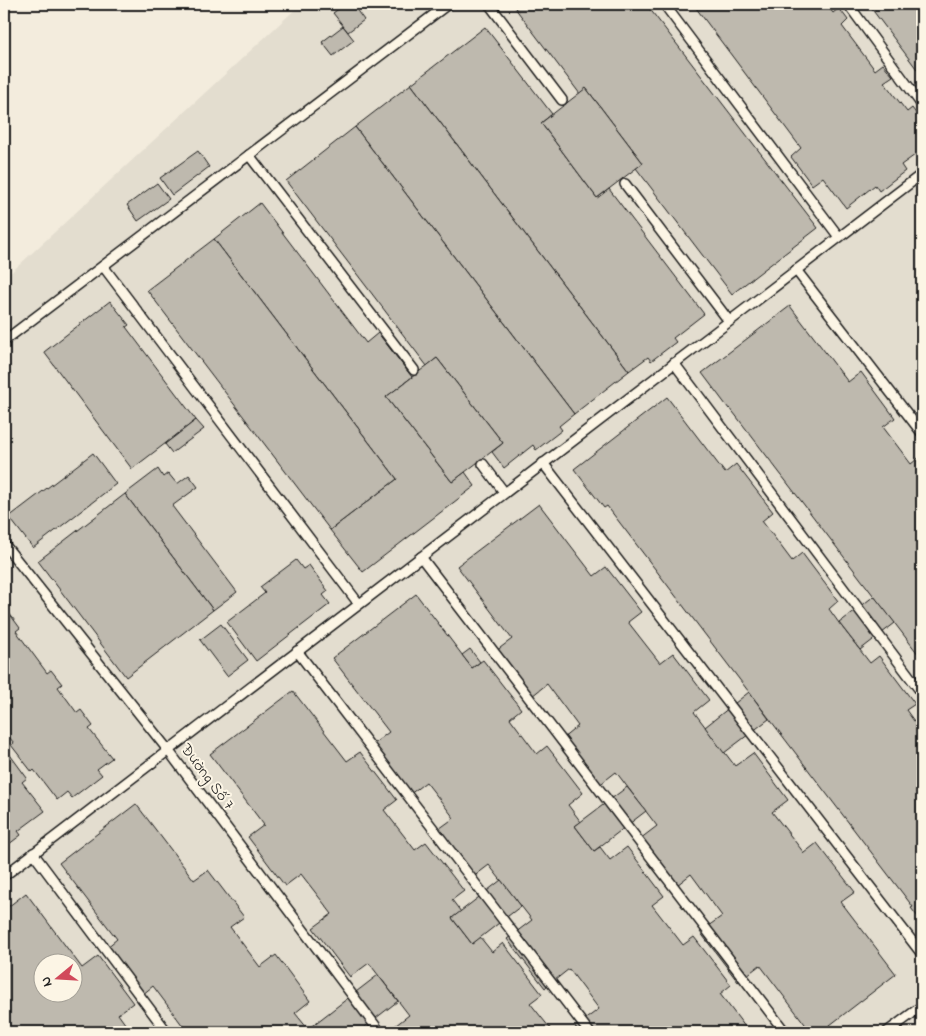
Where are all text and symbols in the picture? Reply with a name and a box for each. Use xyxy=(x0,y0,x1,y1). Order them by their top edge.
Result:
street label: Đường Số 7 xyxy=(174,738,240,815)
north arrow xyxy=(32,954,82,1004)
text: N xyxy=(36,974,59,989)

